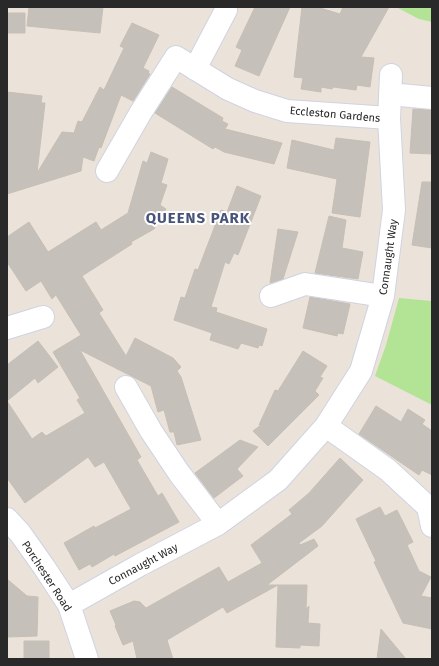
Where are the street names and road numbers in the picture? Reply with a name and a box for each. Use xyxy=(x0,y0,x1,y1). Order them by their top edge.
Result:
street label: Eccleston Gardens xyxy=(289,104,381,125)
street label: Connaught Way xyxy=(377,218,400,296)
street label: Porchester Road xyxy=(19,539,74,614)
street label: Connaught Way xyxy=(106,540,181,588)

